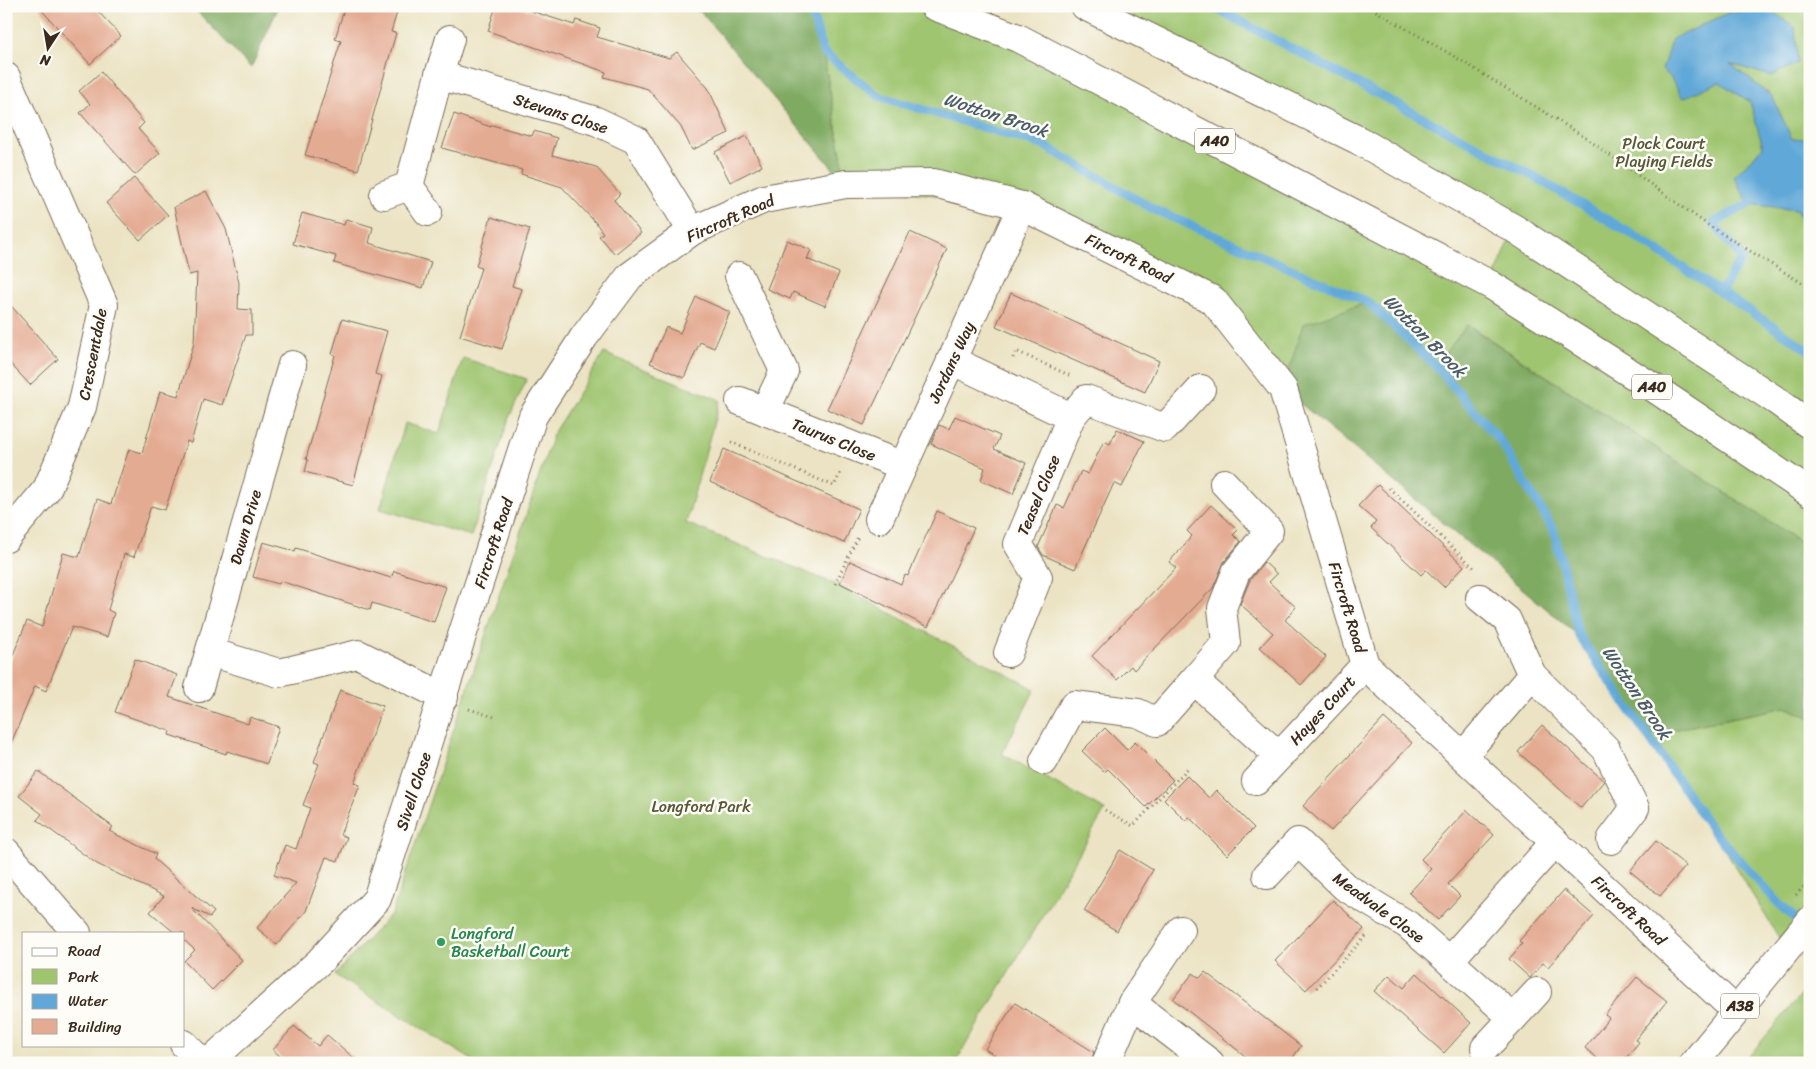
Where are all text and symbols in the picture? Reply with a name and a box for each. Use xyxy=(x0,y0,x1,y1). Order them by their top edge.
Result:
north arrow xyxy=(22,22,72,72)
text: N xyxy=(38,47,54,74)
water label: Wotton Brook xyxy=(940,83,1054,147)
street label: Stevans Close xyxy=(510,85,612,142)
road number: A40 xyxy=(1195,128,1235,154)
park label: Plock Court Playing Fields xyxy=(1615,129,1713,176)
street label: Fircroft Road xyxy=(681,185,781,251)
street label: Fircroft Road xyxy=(1080,225,1179,293)
water label: Wotton Brook xyxy=(1376,287,1475,386)
street label: Crescentdale xyxy=(69,306,116,403)
street label: Jordans Way xyxy=(919,316,983,409)
road number: A40 xyxy=(1632,374,1672,400)
street label: Taurus Close xyxy=(787,409,880,470)
street label: Teasel Close xyxy=(1008,450,1069,540)
street label: Dawn Drive xyxy=(221,486,270,568)
street label: Fircroft Road xyxy=(465,492,522,592)
street label: Fircroft Road xyxy=(1320,558,1376,658)
water label: Wotton Brook xyxy=(1594,639,1681,748)
street label: Hayes Court xyxy=(1282,668,1363,752)
street label: Sivell Close xyxy=(387,748,440,834)
park label: Longford Park xyxy=(651,792,751,821)
street label: Meadvale Close xyxy=(1327,864,1431,951)
street label: Fircroft Road xyxy=(1584,868,1674,954)
place label: Longford Basketball Court xyxy=(451,919,570,966)
legend xyxy=(22,932,185,1046)
marker: Longford Basketball Court xyxy=(435,936,447,948)
text: Road xyxy=(68,938,101,964)
text: Park xyxy=(68,964,99,990)
text: Water xyxy=(68,988,108,1014)
road number: A38 xyxy=(1721,994,1759,1018)
text: Building xyxy=(68,1014,122,1040)

